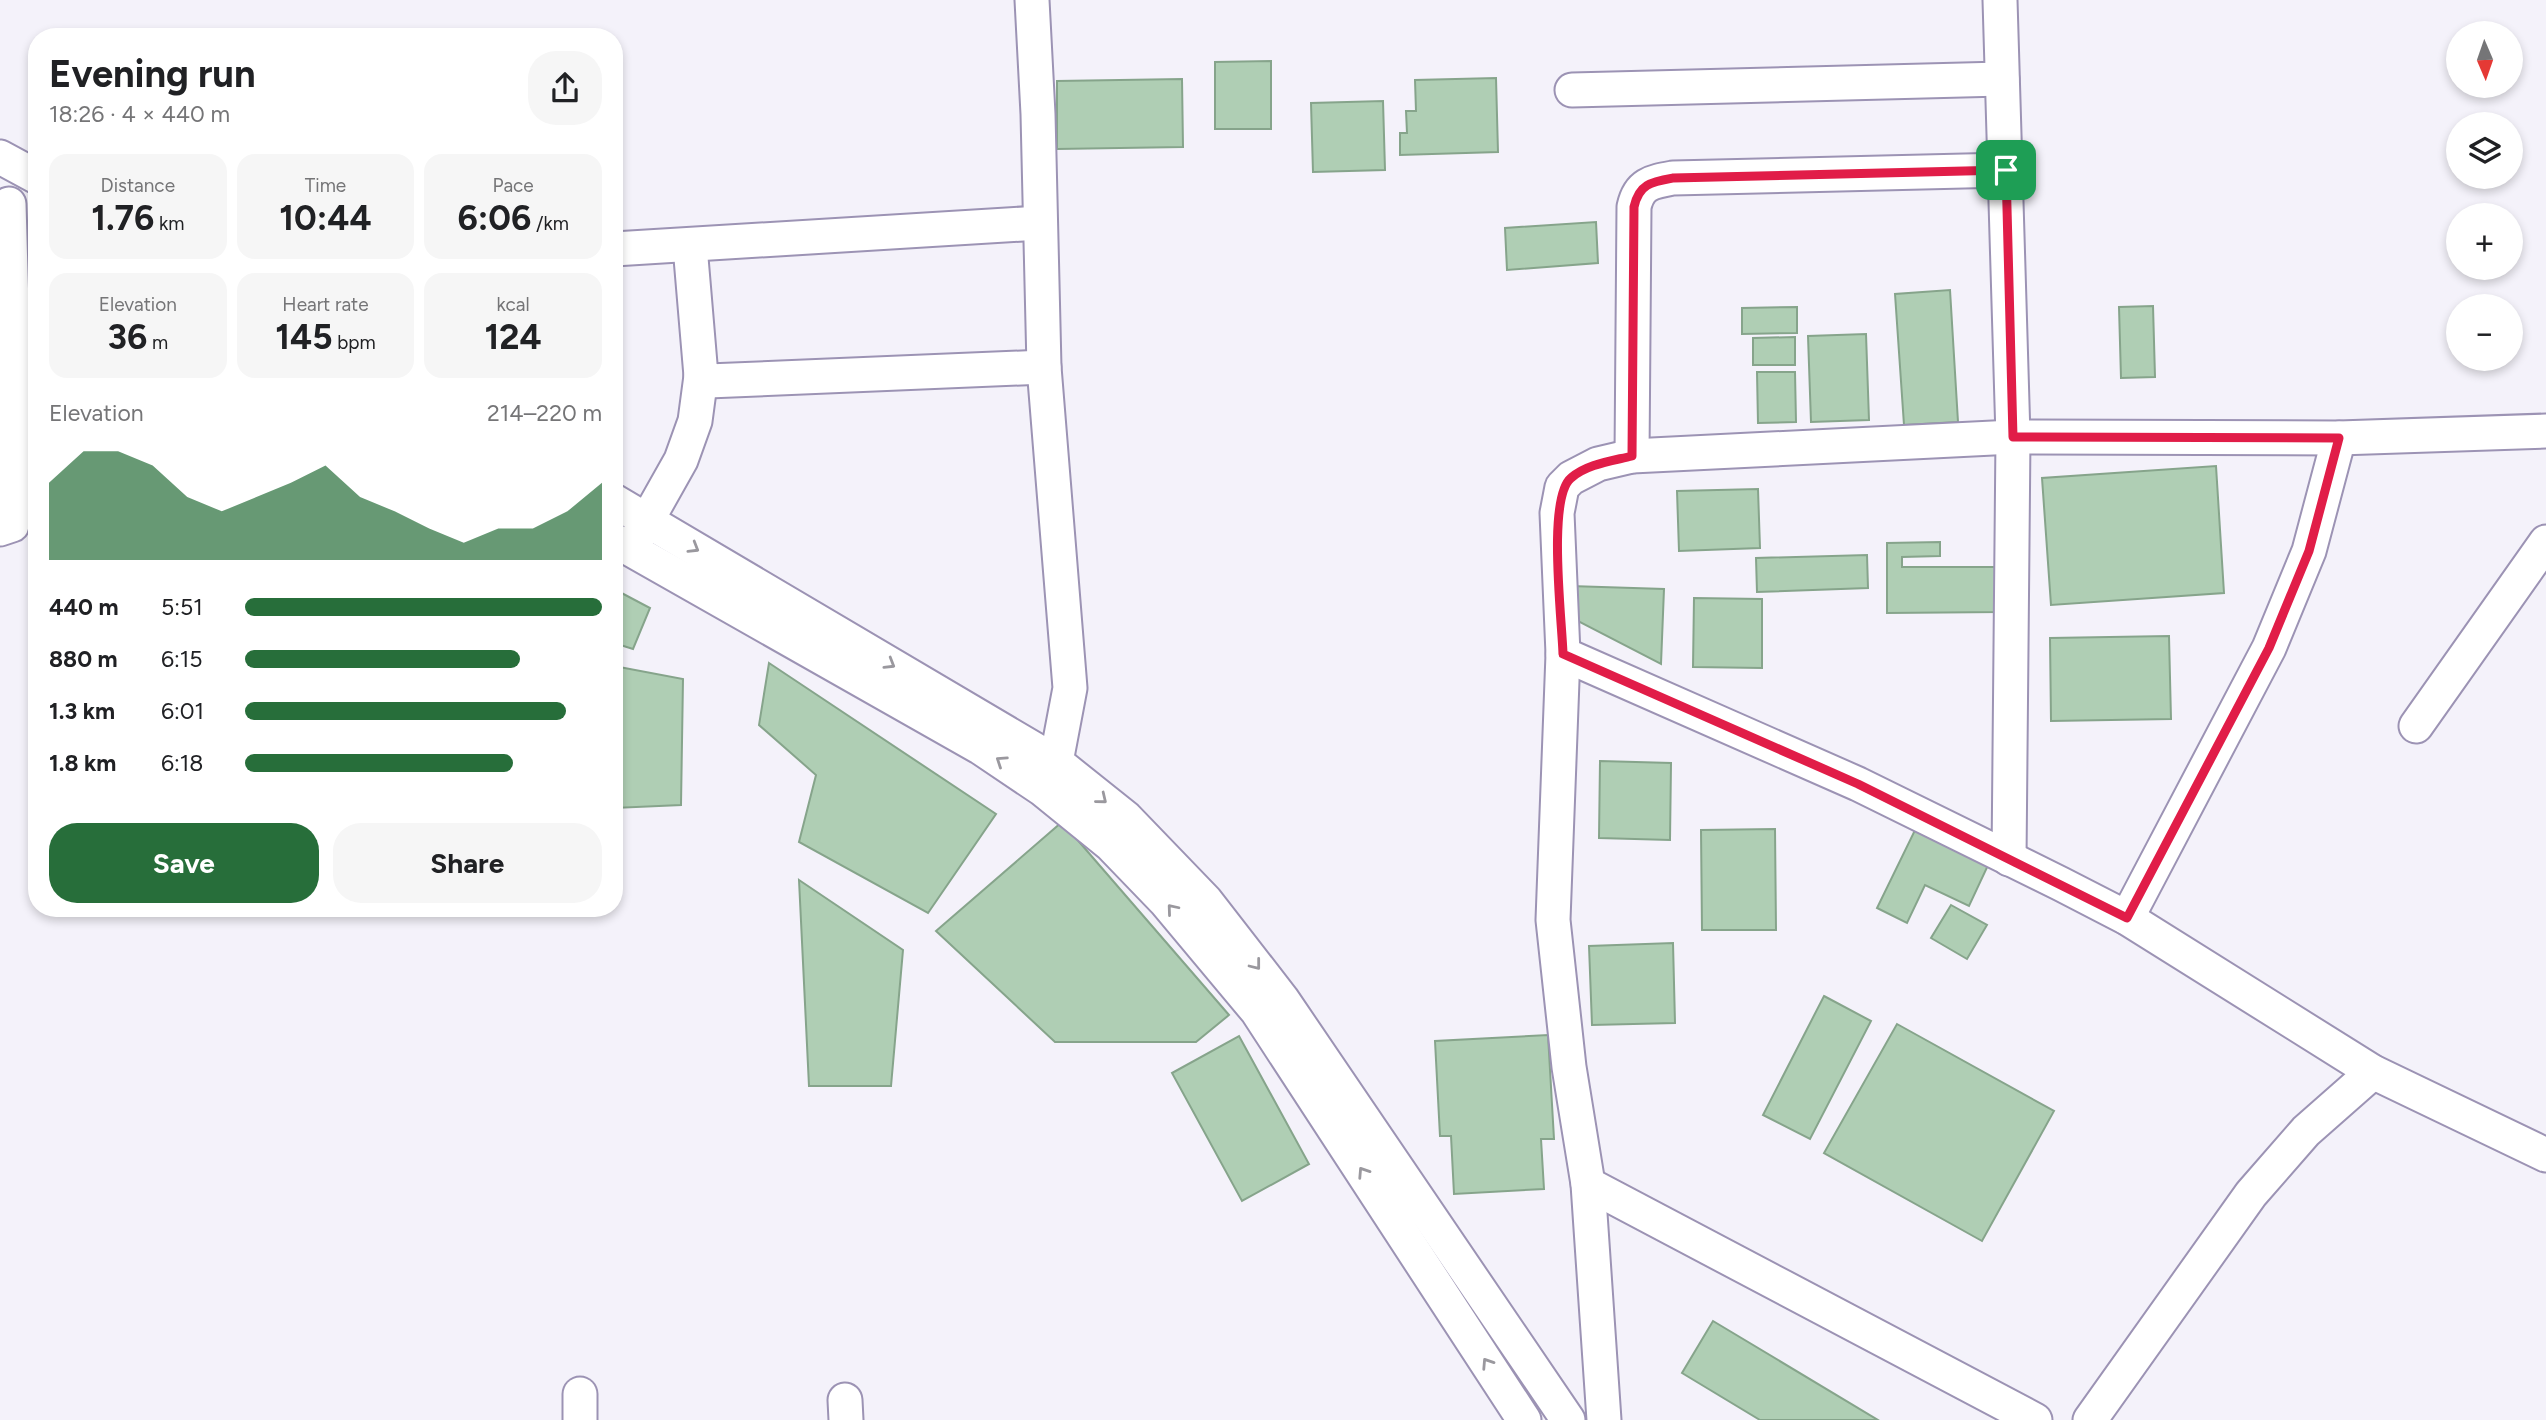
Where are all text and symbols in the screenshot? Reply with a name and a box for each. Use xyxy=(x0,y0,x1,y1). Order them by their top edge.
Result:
north arrow xyxy=(2446,21,2524,98)
map controls xyxy=(2446,21,2523,371)
text: Evening run xyxy=(49,51,256,97)
button: share xyxy=(528,51,602,125)
text: 18:26 · 4 × 440 m xyxy=(49,100,230,128)
button: layers xyxy=(2446,112,2523,189)
pin xyxy=(1976,140,2036,200)
icon: arrive xyxy=(1987,151,2025,189)
text: Distance xyxy=(101,174,175,197)
text: Time xyxy=(305,174,346,197)
text: Pace xyxy=(493,174,534,197)
text: 1.76 xyxy=(91,197,154,239)
text: 10:44 xyxy=(279,197,372,239)
text: 6:06 xyxy=(458,197,531,239)
button: + xyxy=(2446,203,2523,280)
text: km xyxy=(154,212,184,235)
text: /km xyxy=(531,212,569,235)
text: Elevation xyxy=(99,293,177,316)
text: Heart rate xyxy=(282,293,369,316)
text: kcal xyxy=(497,293,530,316)
button: − xyxy=(2446,294,2523,371)
text: 36 xyxy=(108,316,147,358)
text: 145 xyxy=(275,316,333,358)
text: 124 xyxy=(485,316,542,358)
text: m xyxy=(147,331,168,354)
text: bpm xyxy=(333,331,376,354)
text: Elevation xyxy=(49,399,144,427)
text: 214–220 m xyxy=(487,399,602,427)
one-way arrow xyxy=(687,540,699,553)
text: 440 m xyxy=(49,593,119,621)
text: 5:51 xyxy=(161,593,203,621)
text: 880 m xyxy=(49,645,118,673)
text: 6:15 xyxy=(161,645,203,673)
one-way arrow xyxy=(882,656,895,669)
text: 1.3 km xyxy=(49,697,115,725)
text: 6:01 xyxy=(161,697,204,725)
text: 1.8 km xyxy=(49,749,116,777)
text: 6:18 xyxy=(161,749,203,777)
one-way arrow xyxy=(996,757,1009,769)
one-way arrow xyxy=(1093,791,1106,803)
button: Save xyxy=(49,823,319,903)
button: Share xyxy=(333,823,602,903)
one-way arrow xyxy=(1168,905,1180,918)
one-way arrow xyxy=(1248,957,1261,970)
one-way arrow xyxy=(1359,1167,1371,1180)
one-way arrow xyxy=(1483,1357,1496,1370)

